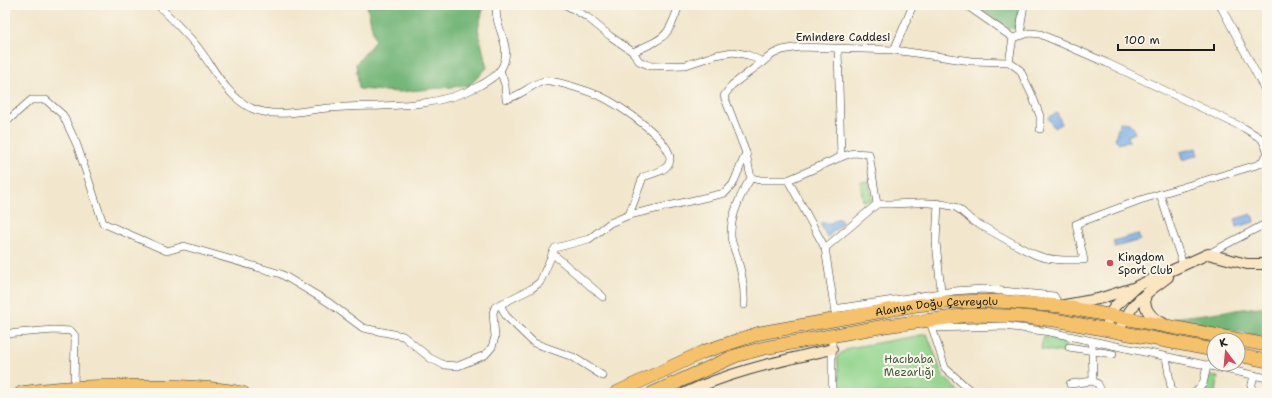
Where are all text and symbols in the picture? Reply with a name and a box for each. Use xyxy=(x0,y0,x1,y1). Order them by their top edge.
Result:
scale bar xyxy=(1118,26,1214,52)
street label: Emindere Caddesi xyxy=(796,30,890,45)
text: 100 m xyxy=(1124,32,1160,48)
place label: Kingdom Sport Club xyxy=(1118,250,1173,278)
marker: Kingdom Sport Club xyxy=(1105,258,1115,268)
street label: Alanya Doğu Çevreyolu xyxy=(874,294,998,320)
north arrow xyxy=(1206,332,1246,372)
text: K xyxy=(1218,334,1230,351)
park label: Hacıbaba Mezarlığı xyxy=(884,352,934,380)

